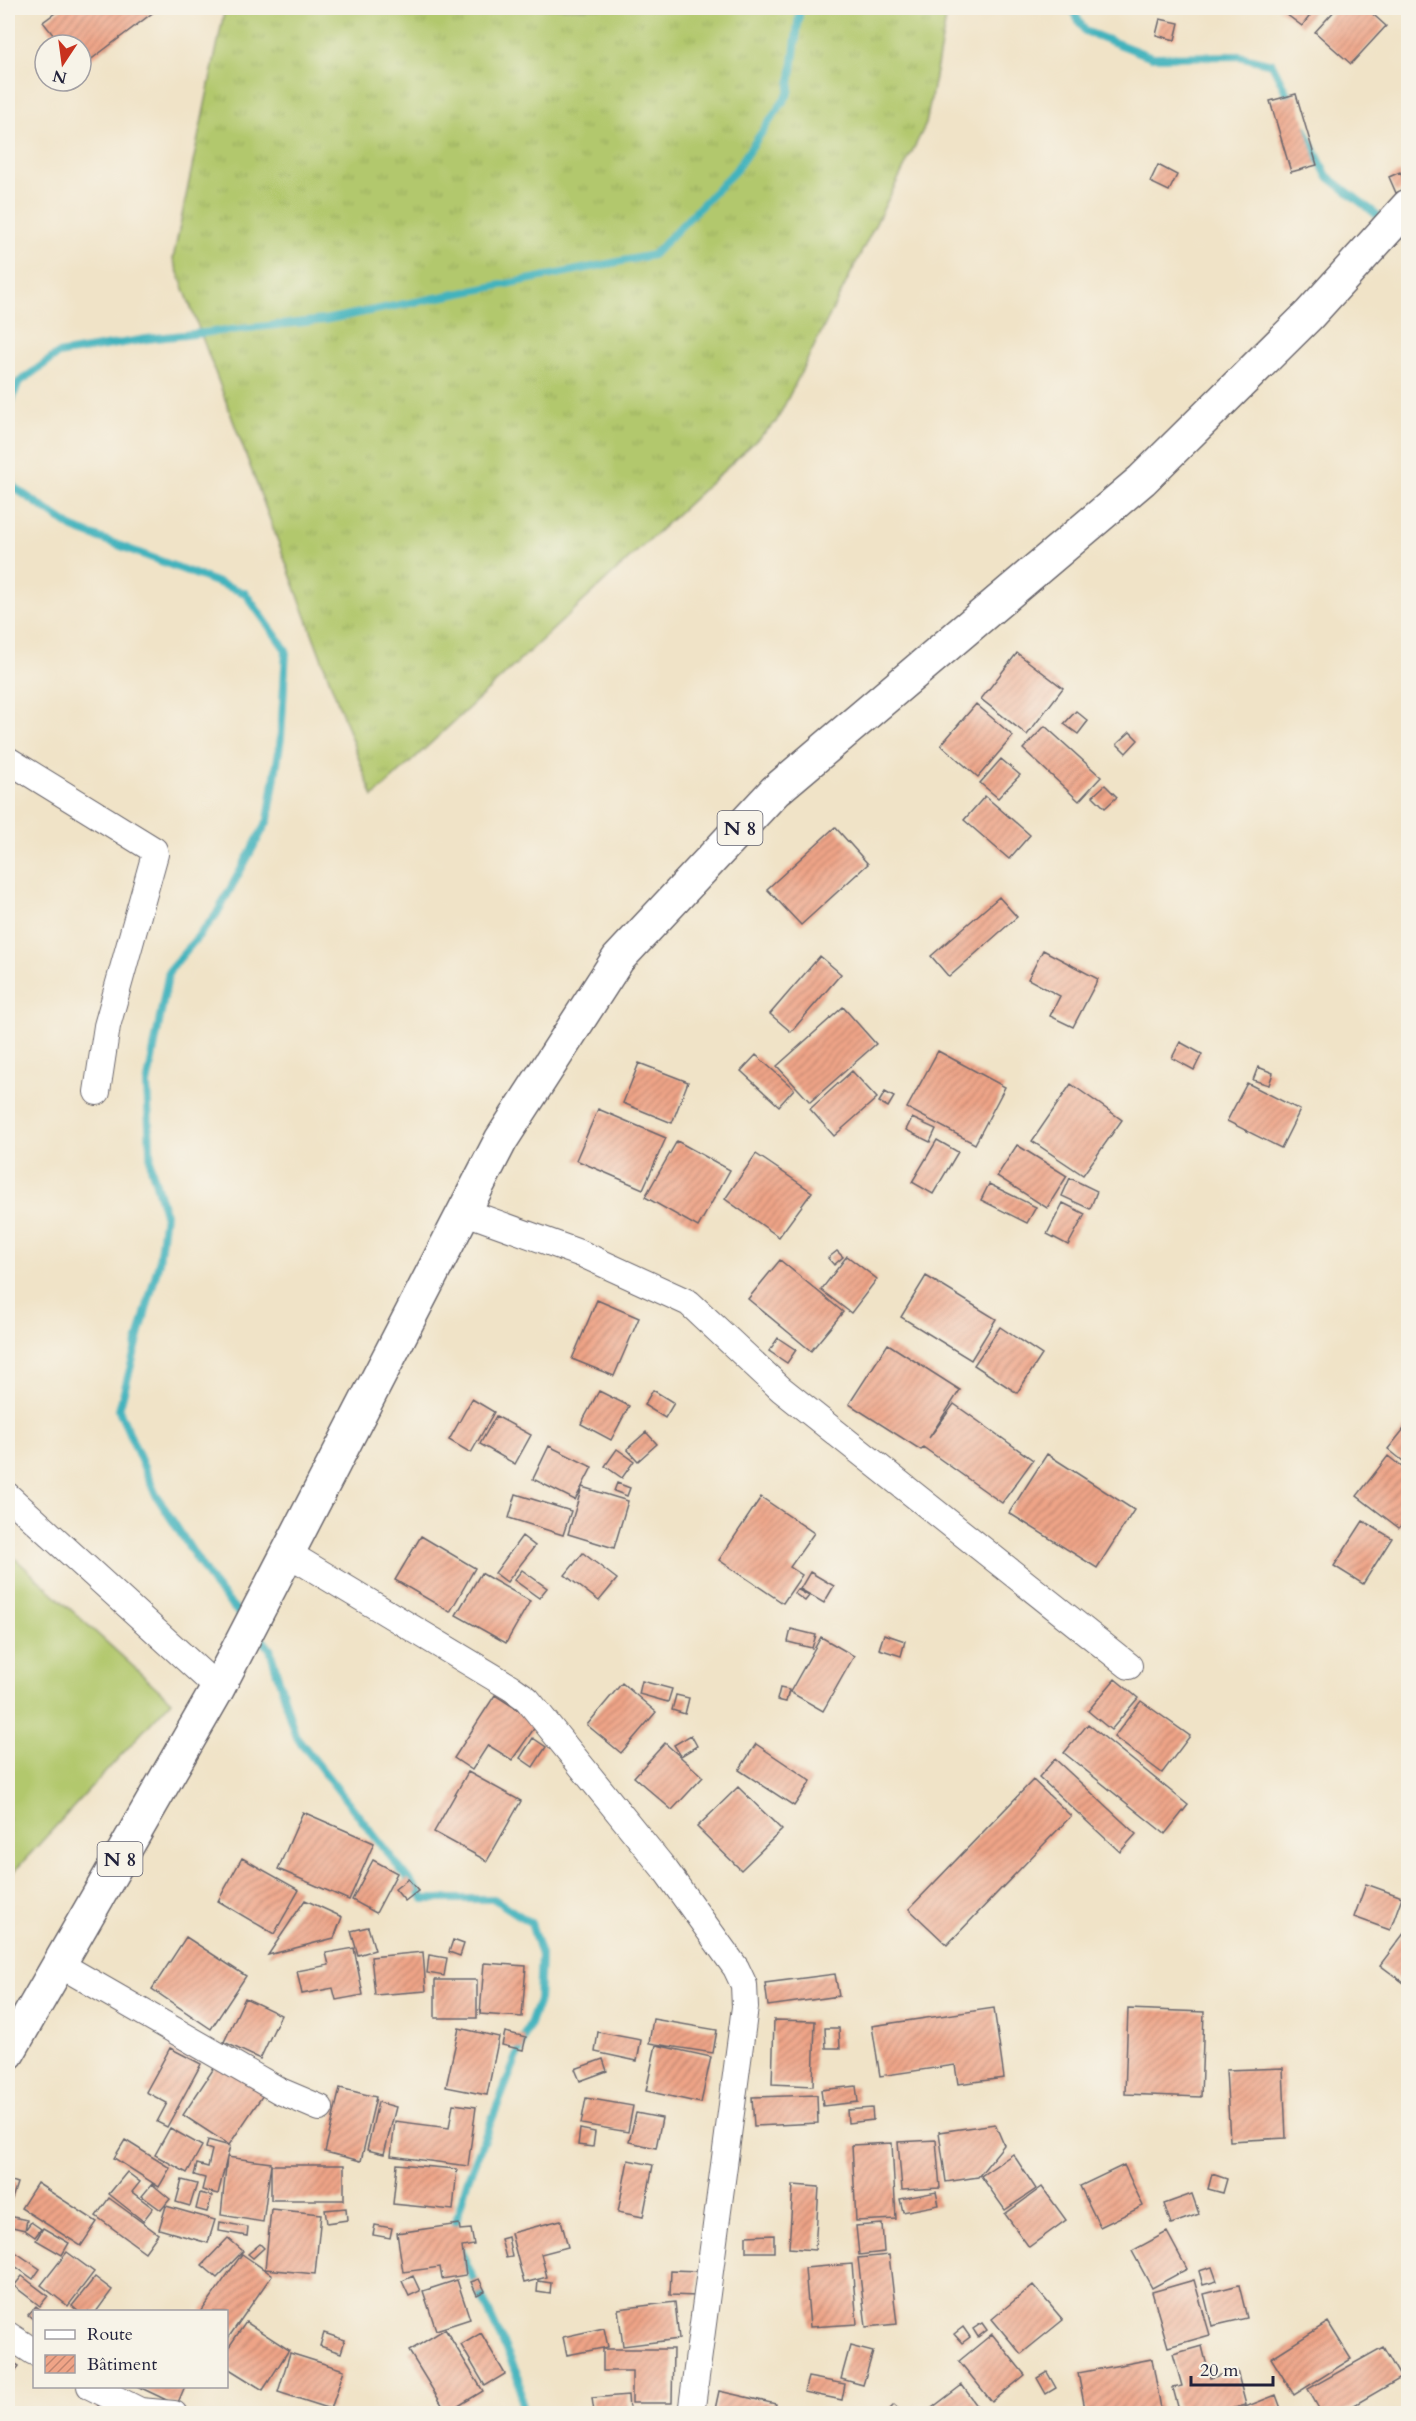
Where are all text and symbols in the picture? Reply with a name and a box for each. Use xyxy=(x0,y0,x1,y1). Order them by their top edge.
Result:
north arrow xyxy=(33,33,93,93)
text: N xyxy=(51,64,69,89)
road number: N 8 xyxy=(718,811,762,845)
road number: N 8 xyxy=(98,1842,142,1876)
legend xyxy=(33,2310,228,2388)
text: Route xyxy=(87,2322,133,2347)
scale bar xyxy=(1191,2349,1274,2387)
text: Bâtiment xyxy=(87,2352,157,2377)
text: 20 m xyxy=(1200,2358,1239,2383)

